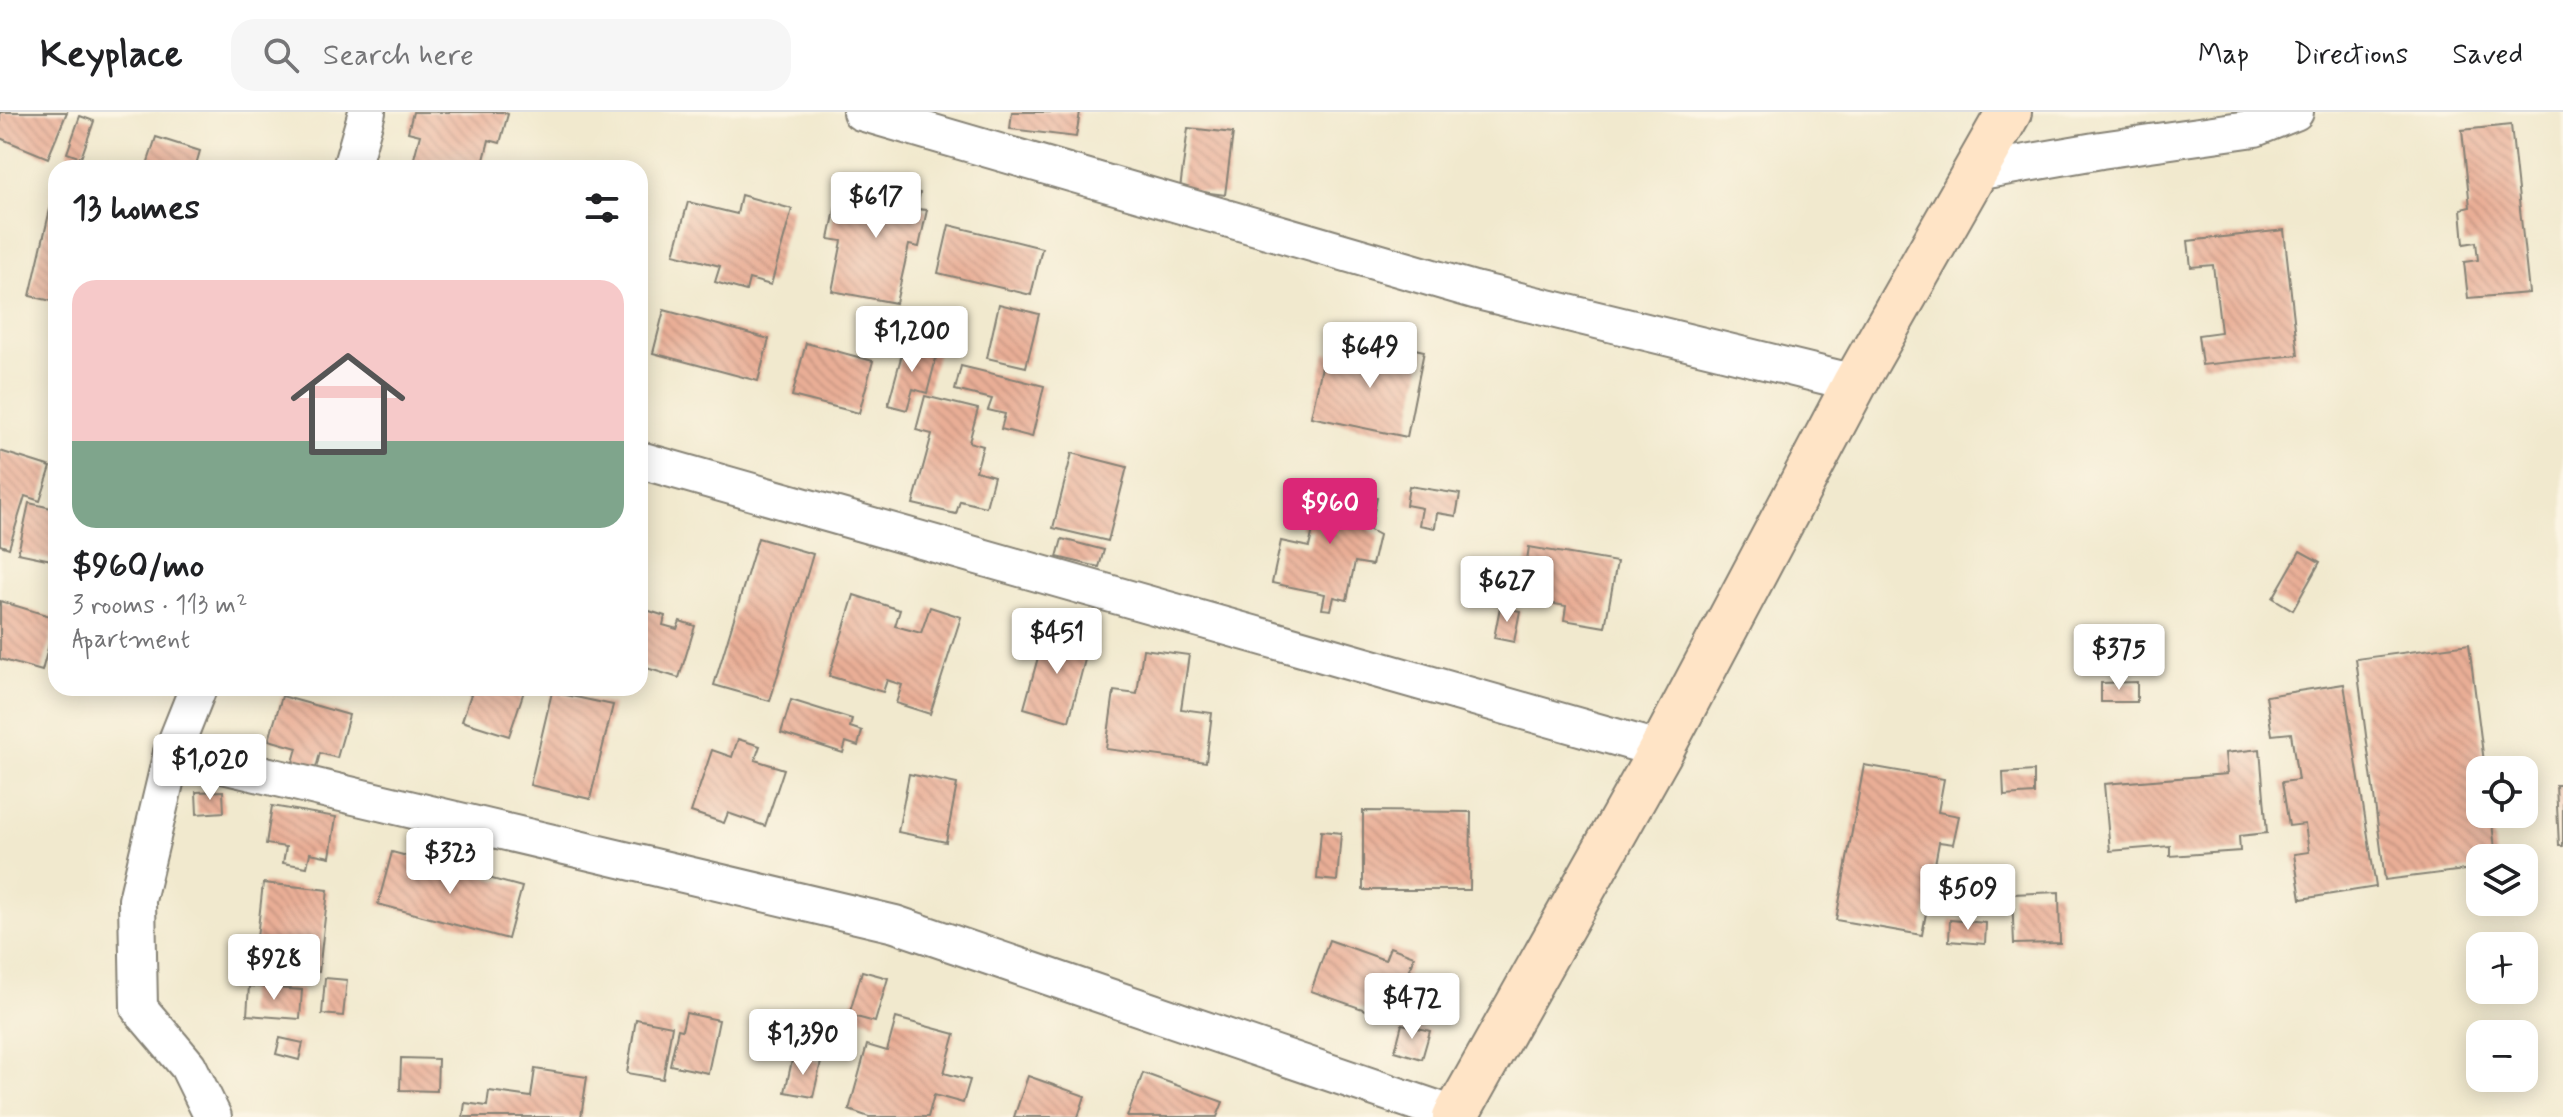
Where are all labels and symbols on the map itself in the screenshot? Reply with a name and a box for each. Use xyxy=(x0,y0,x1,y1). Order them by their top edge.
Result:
pin: $617 xyxy=(829,172,923,240)
pin: $1,200 xyxy=(847,306,977,374)
pin: $649 xyxy=(1323,322,1417,390)
pin: $960 xyxy=(1283,478,1377,546)
pin: $627 xyxy=(1460,556,1554,624)
pin: $451 xyxy=(1010,608,1104,676)
pin: $375 xyxy=(2072,624,2166,692)
pin: $1,020 xyxy=(145,734,275,802)
pin: $323 xyxy=(403,828,497,896)
pin: $509 xyxy=(1921,864,2015,932)
pin: $928 xyxy=(227,934,321,1002)
pin: $472 xyxy=(1365,973,1459,1041)
pin: $1,390 xyxy=(738,1009,868,1077)

